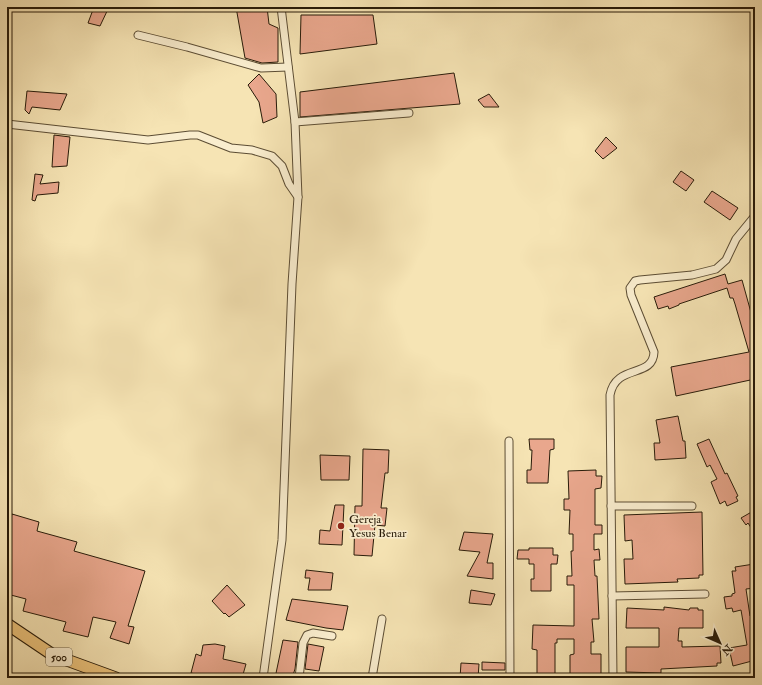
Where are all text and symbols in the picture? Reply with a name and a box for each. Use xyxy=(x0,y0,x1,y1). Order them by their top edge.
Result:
place label: Gereja Yesus Benar xyxy=(349,512,407,541)
marker: Gereja Yesus Benar xyxy=(336,521,346,531)
north arrow xyxy=(700,623,740,663)
text: N xyxy=(718,641,736,659)
road number: 500 xyxy=(46,648,72,666)

